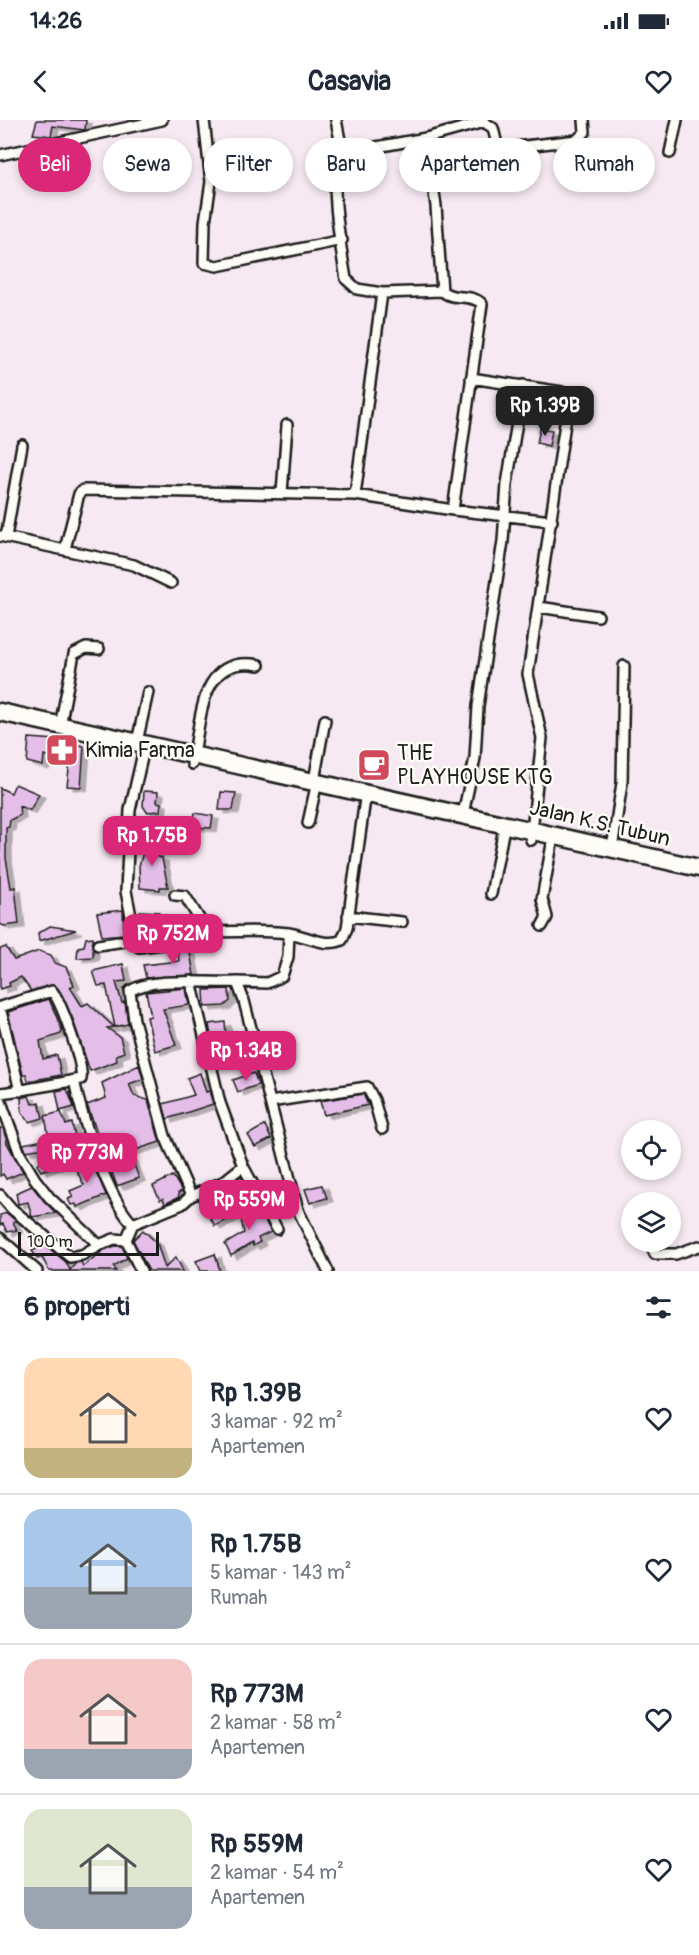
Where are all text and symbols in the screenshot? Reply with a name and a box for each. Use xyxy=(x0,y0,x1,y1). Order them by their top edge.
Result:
text: 14:26 xyxy=(30,7,82,35)
icon: back xyxy=(24,65,57,98)
text: Casavia xyxy=(308,65,391,98)
icon: heart xyxy=(642,65,675,98)
chip: Beli xyxy=(18,138,91,192)
chip: Sewa xyxy=(103,138,192,192)
chip: Filter xyxy=(204,138,293,192)
chip: Baru xyxy=(305,138,387,192)
chip: Apartemen xyxy=(399,138,541,192)
chip: Rumah xyxy=(553,138,655,192)
pin: Rp 1.39B xyxy=(483,386,607,437)
text: Rp 1.39B xyxy=(510,393,580,418)
pharmacy icon: Kimia Farma xyxy=(44,732,80,768)
place label: Kimia Farma xyxy=(85,737,195,764)
place label: THE PLAYHOUSE KTG xyxy=(397,740,553,791)
cafe icon: THE PLAYHOUSE KTG xyxy=(356,747,392,783)
street label: Jalan K.S. Tubun xyxy=(527,794,673,853)
pin: Rp 1.75B xyxy=(90,816,214,867)
text: Rp 1.75B xyxy=(117,823,187,848)
pin: Rp 752M xyxy=(118,914,228,965)
text: Rp 752M xyxy=(137,921,209,946)
pin: Rp 1.34B xyxy=(184,1031,308,1082)
text: Rp 1.34B xyxy=(210,1038,282,1063)
map controls xyxy=(621,1120,681,1252)
button: locate xyxy=(621,1120,681,1180)
pin: Rp 773M xyxy=(32,1133,142,1184)
text: Rp 773M xyxy=(51,1140,123,1165)
pin: Rp 559M xyxy=(194,1180,304,1231)
text: Rp 559M xyxy=(213,1187,285,1212)
button: layers xyxy=(621,1192,681,1252)
scale bar xyxy=(18,1229,159,1256)
text: 100 m xyxy=(27,1232,73,1252)
text: 6 properti xyxy=(24,1291,130,1323)
icon: filters xyxy=(642,1291,675,1324)
text: Rp 1.39B xyxy=(210,1377,301,1409)
icon: home xyxy=(72,1382,144,1454)
icon: heart xyxy=(642,1402,675,1435)
text: 3 kamar · 92 m² xyxy=(210,1409,343,1434)
text: Apartemen xyxy=(210,1434,305,1459)
text: Rp 1.75B xyxy=(210,1528,301,1560)
icon: home xyxy=(72,1533,144,1605)
icon: heart xyxy=(642,1553,675,1586)
text: 5 kamar · 143 m² xyxy=(210,1560,352,1585)
text: Rumah xyxy=(210,1585,267,1610)
text: Rp 773M xyxy=(210,1678,304,1710)
icon: home xyxy=(72,1683,144,1755)
icon: heart xyxy=(642,1703,675,1736)
text: 2 kamar · 58 m² xyxy=(210,1710,342,1735)
text: Apartemen xyxy=(210,1735,305,1760)
text: Rp 559M xyxy=(210,1828,303,1860)
icon: home xyxy=(72,1833,144,1905)
icon: heart xyxy=(642,1853,675,1886)
text: 2 kamar · 54 m² xyxy=(210,1860,344,1885)
text: Apartemen xyxy=(210,1885,305,1910)

